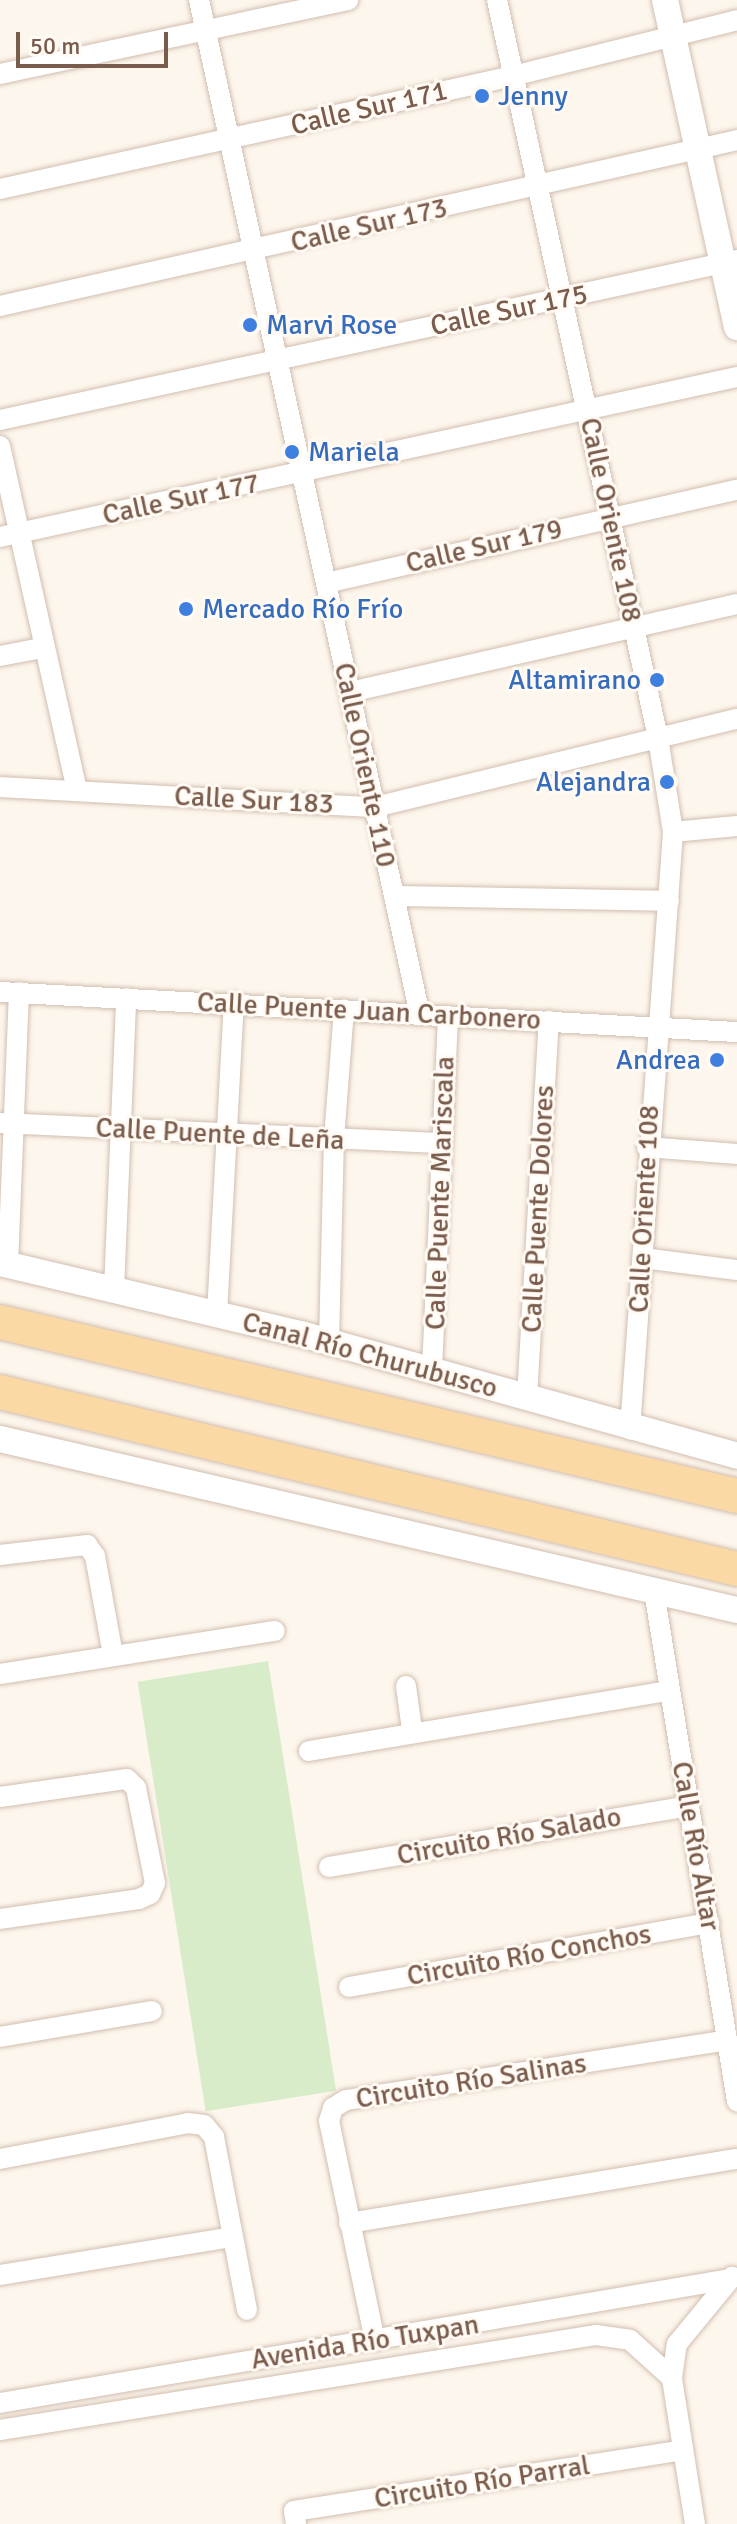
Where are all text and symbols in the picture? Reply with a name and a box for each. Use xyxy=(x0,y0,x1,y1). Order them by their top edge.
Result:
scale bar xyxy=(20,16,172,66)
text: 50 m xyxy=(30,31,80,61)
street label: Calle Sur 171 xyxy=(287,74,451,142)
place label: Jenny xyxy=(498,79,568,113)
marker: Jenny xyxy=(473,87,491,105)
street label: Calle Sur 173 xyxy=(287,191,451,259)
street label: Calle Sur 175 xyxy=(427,277,591,343)
place label: Marvi Rose xyxy=(266,308,397,342)
marker: Marvi Rose xyxy=(241,316,259,334)
street label: Calle Oriente 108 xyxy=(573,415,649,625)
place label: Mariela xyxy=(308,435,400,469)
marker: Mariela xyxy=(283,443,301,461)
street label: Calle Sur 177 xyxy=(99,466,263,532)
street label: Calle Sur 179 xyxy=(402,512,566,580)
place label: Mercado Río Frío xyxy=(202,592,403,626)
marker: Mercado Río Frío xyxy=(177,600,195,618)
street label: Calle Oriente 110 xyxy=(327,660,403,870)
place label: Altamirano xyxy=(508,663,641,697)
marker: Altamirano xyxy=(648,671,666,689)
place label: Alejandra xyxy=(536,765,651,799)
marker: Alejandra xyxy=(658,773,676,791)
street label: Calle Sur 183 xyxy=(173,779,335,821)
street label: Calle Puente Juan Carbonero xyxy=(196,985,542,1037)
place label: Andrea xyxy=(616,1043,701,1077)
marker: Andrea xyxy=(708,1051,726,1069)
street label: Calle Puente Mariscala xyxy=(418,1055,462,1331)
street label: Calle Puente Dolores xyxy=(515,1084,561,1334)
street label: Calle Oriente 108 xyxy=(622,1104,666,1314)
street label: Calle Puente de Leña xyxy=(95,1111,345,1157)
street label: Canal Río Churubusco xyxy=(239,1305,501,1405)
street label: Calle Río Altar xyxy=(665,1759,727,1933)
street label: Circuito Río Salado xyxy=(394,1800,624,1872)
street label: Circuito Río Conchos xyxy=(404,1917,654,1993)
street label: Circuito Río Salinas xyxy=(353,2046,589,2116)
street label: Avenida Río Tuxpan xyxy=(249,2307,481,2377)
street label: Circuito Río Parral xyxy=(372,2448,592,2516)

